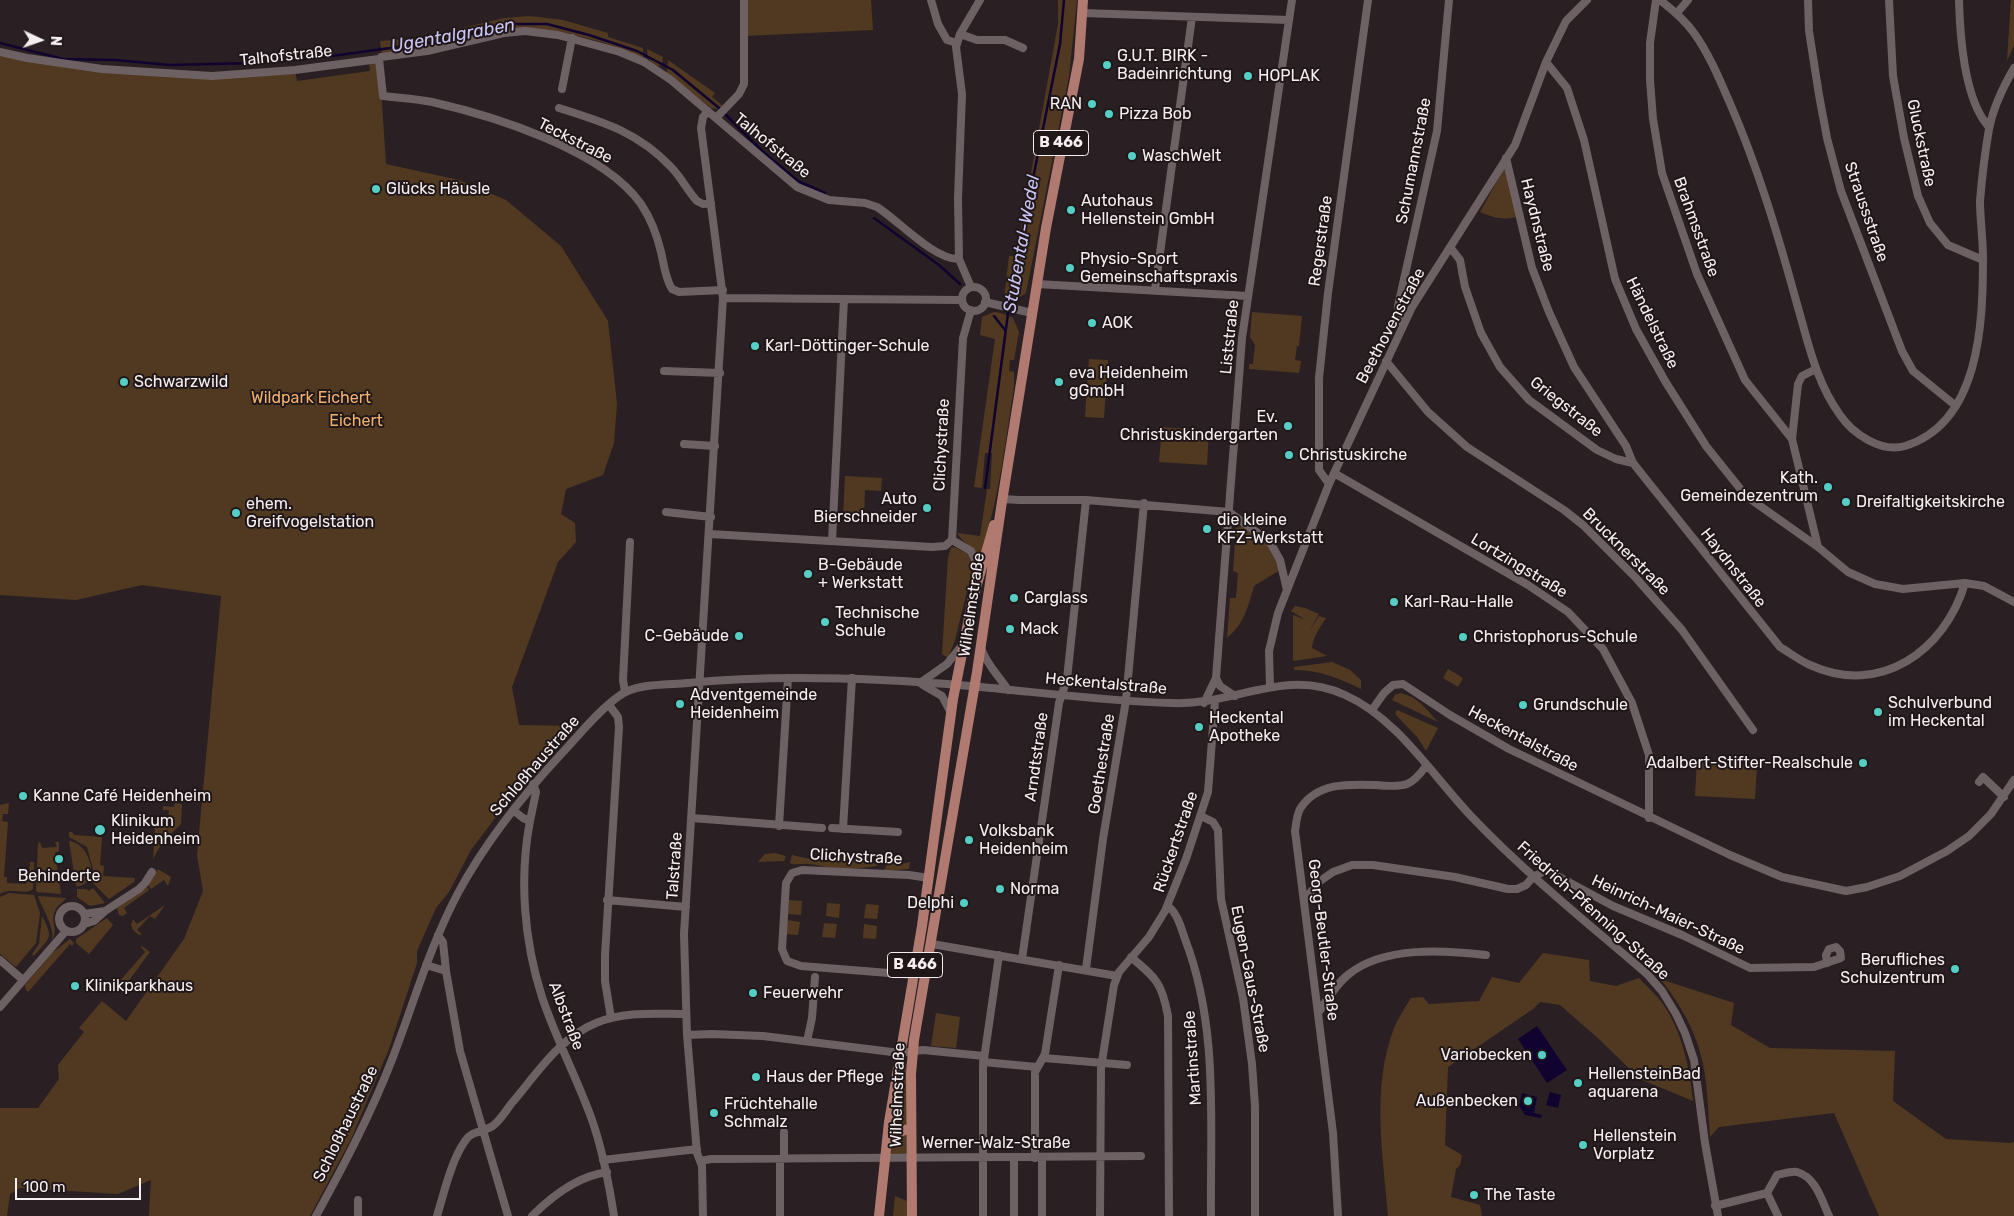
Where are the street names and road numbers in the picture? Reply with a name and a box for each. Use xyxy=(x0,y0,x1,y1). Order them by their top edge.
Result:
street label: Talhofstraße xyxy=(239,42,333,70)
street label: Schumannstraße xyxy=(1392,96,1436,226)
street label: Gluckstraße xyxy=(1902,98,1940,188)
street label: Talhofstraße xyxy=(730,109,814,183)
street label: Teckstraße xyxy=(534,114,616,168)
road number: B 466 xyxy=(1034,130,1088,156)
street label: Straussstraße xyxy=(1840,159,1892,265)
street label: Brahmsstraße xyxy=(1669,174,1723,280)
street label: Haydnstraße xyxy=(1516,176,1558,274)
street label: Regerstraße xyxy=(1305,194,1337,288)
street label: Beethovenstraße xyxy=(1352,265,1430,387)
street label: Händelstraße xyxy=(1621,274,1683,372)
street label: Liststraße xyxy=(1217,299,1243,375)
street label: Griegstraße xyxy=(1526,373,1606,441)
street label: Clichystraße xyxy=(930,398,954,492)
street label: Brucknerstraße xyxy=(1578,504,1674,600)
street label: Haydnstraße xyxy=(1696,524,1770,612)
street label: Lortzingstraße xyxy=(1467,530,1571,602)
street label: Wilhelmstraße xyxy=(955,552,989,658)
street label: Heckentalstraße xyxy=(1044,669,1168,699)
street label: Heckentalstraße xyxy=(1465,702,1581,776)
street label: Arndtstraße xyxy=(1021,711,1053,803)
street label: Schloßhaustraße xyxy=(486,712,584,820)
street label: Goethestraße xyxy=(1085,712,1119,816)
street label: Rückertstraße xyxy=(1150,789,1202,895)
street label: Talstraße xyxy=(663,831,687,901)
street label: Friedrich-Pfenning-Straße xyxy=(1513,838,1673,984)
street label: Clichystraße xyxy=(809,845,903,869)
street label: Georg-Beutler-Straße xyxy=(1304,858,1342,1022)
street label: Heinrich-Maier-Straße xyxy=(1588,871,1748,959)
street label: Eugen-Gaus-Straße xyxy=(1226,904,1274,1054)
road number: B 466 xyxy=(888,952,942,978)
street label: Albstraße xyxy=(544,979,588,1053)
street label: Martinstraße xyxy=(1180,1010,1206,1106)
street label: Wilhelmstraße xyxy=(887,1042,909,1148)
street label: Schloßhaustraße xyxy=(310,1063,382,1185)
street label: Werner-Walz-Straße xyxy=(922,1133,1070,1153)

